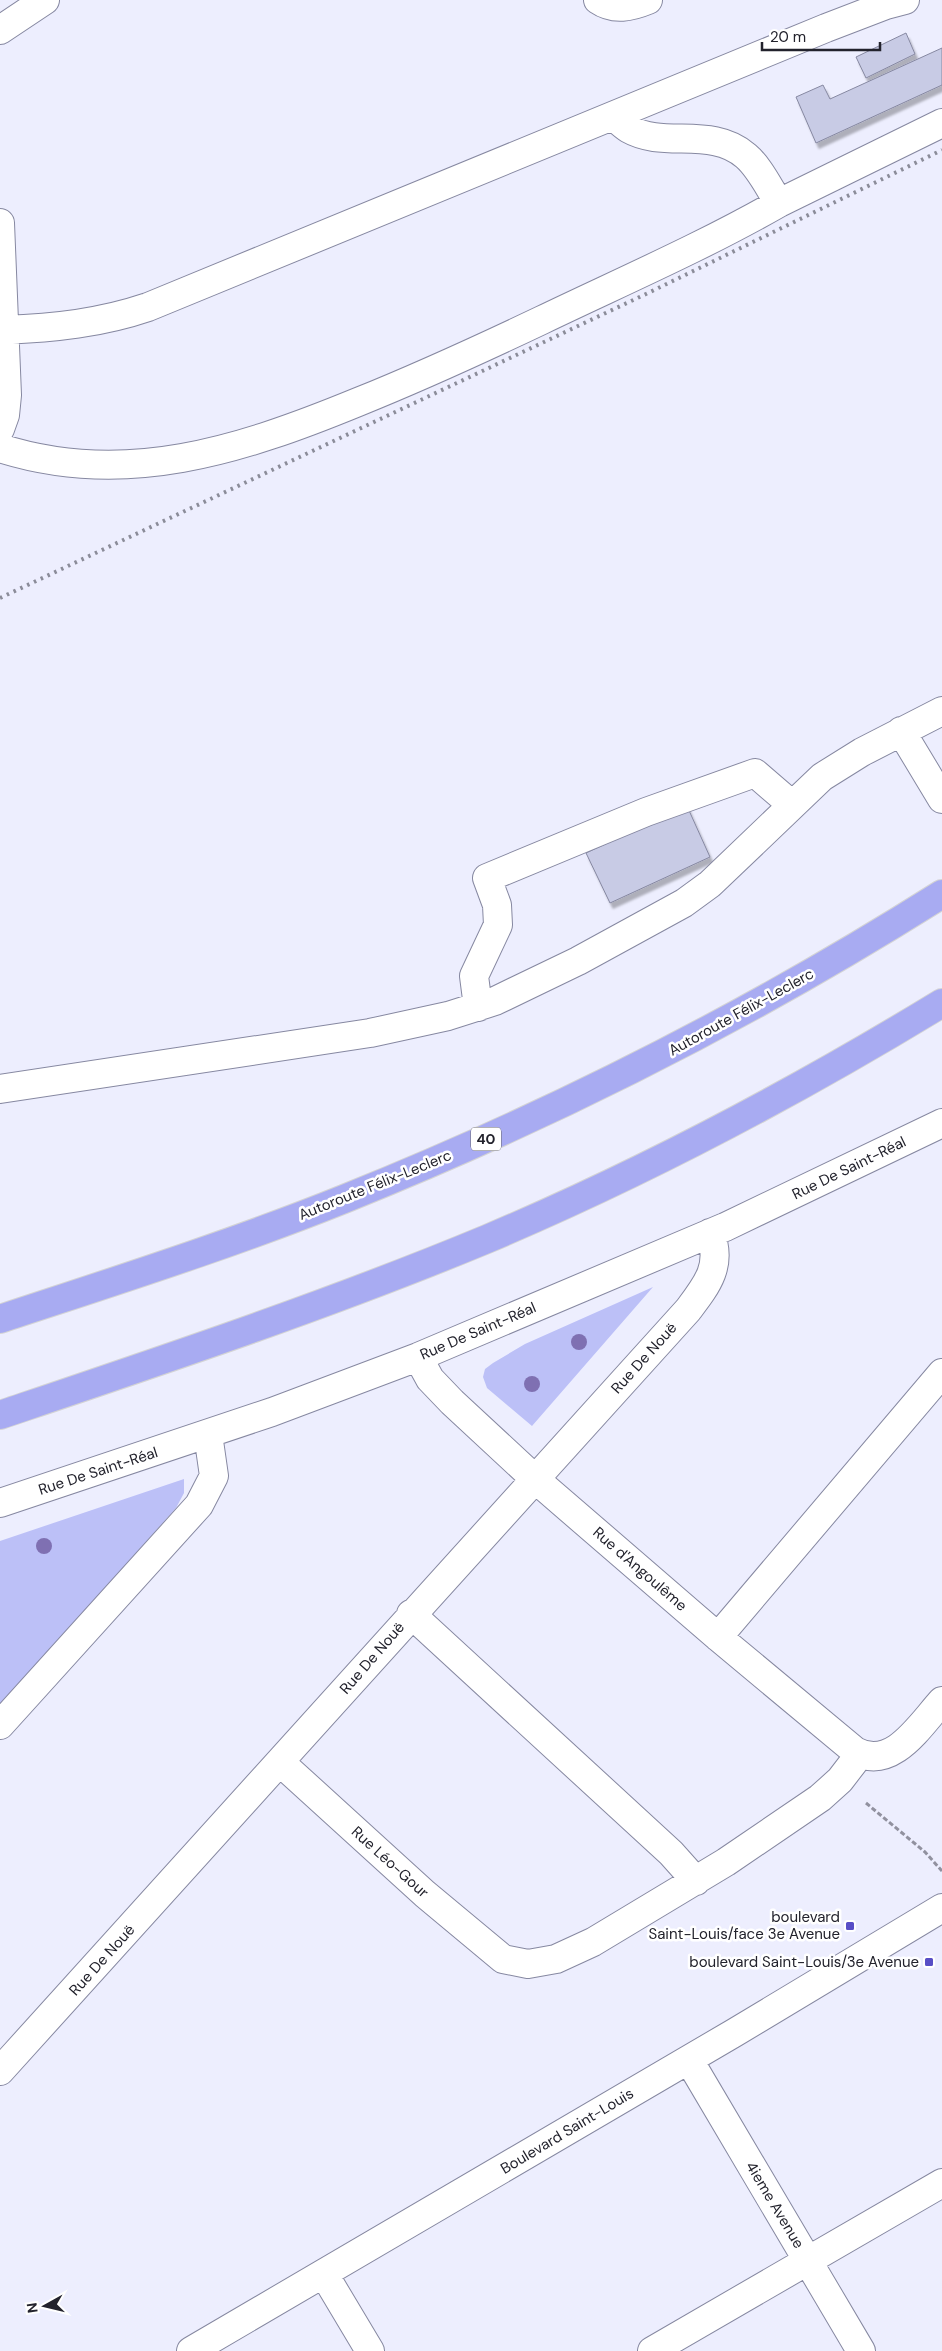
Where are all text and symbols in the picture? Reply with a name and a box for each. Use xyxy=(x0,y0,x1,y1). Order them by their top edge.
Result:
scale bar xyxy=(762,20,880,52)
text: 20 m xyxy=(770,27,806,47)
street label: Autoroute Félix-Leclerc xyxy=(665,964,817,1060)
road number: 40 xyxy=(471,1128,501,1150)
street label: Rue De Saint-Réal xyxy=(789,1132,909,1204)
street label: Autoroute Félix-Leclerc xyxy=(296,1145,454,1225)
street label: Rue De Saint-Réal xyxy=(417,1297,539,1365)
street label: Rue De Nouë xyxy=(607,1318,681,1398)
street label: Rue De Saint-Réal xyxy=(36,1442,160,1500)
street label: Rue d'Angoulême xyxy=(589,1522,691,1616)
street label: Rue De Nouë xyxy=(335,1618,409,1698)
street label: Rue Léo-Gour xyxy=(347,1822,433,1902)
place label: boulevard Saint-Louis/face 3e Avenue xyxy=(648,1907,840,1944)
street label: Rue De Nouë xyxy=(65,1920,139,2000)
marker: boulevard Saint-Louis/face 3e Avenue xyxy=(844,1920,856,1932)
place label: boulevard Saint-Louis/3e Avenue xyxy=(689,1952,919,1972)
marker: boulevard Saint-Louis/3e Avenue xyxy=(923,1956,935,1968)
street label: Boulevard Saint-Louis xyxy=(497,2083,637,2179)
street label: 4ieme Avenue xyxy=(741,2158,809,2252)
north arrow xyxy=(20,2281,70,2331)
text: N xyxy=(23,2301,42,2314)

